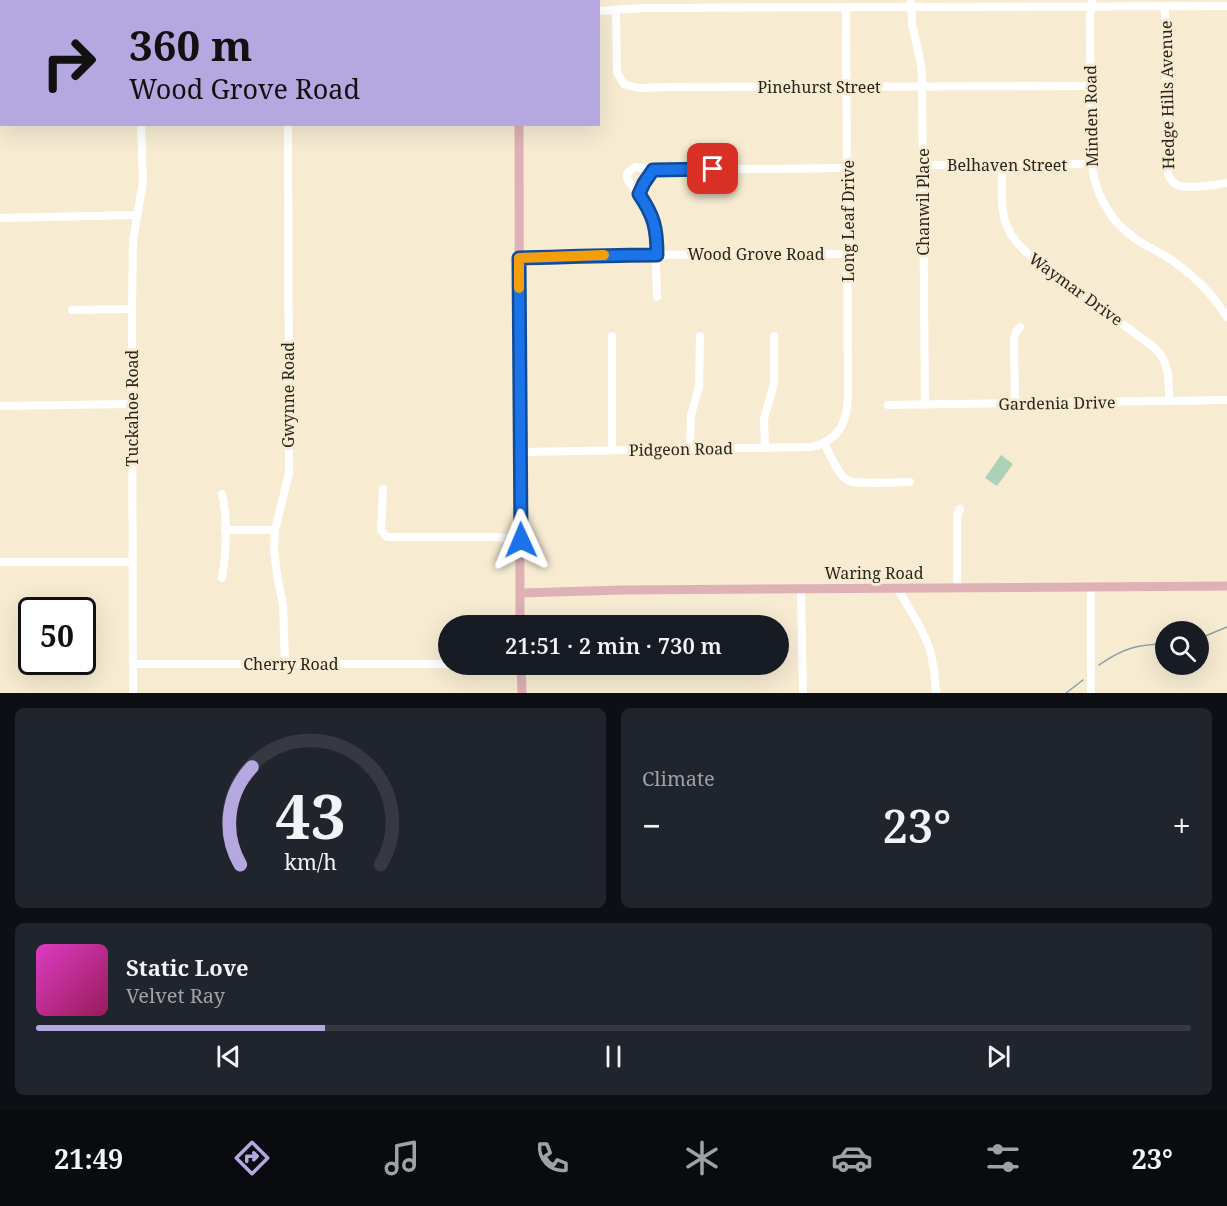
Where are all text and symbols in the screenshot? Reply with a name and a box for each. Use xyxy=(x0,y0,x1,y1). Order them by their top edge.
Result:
text: 360 m xyxy=(129,16,253,73)
street label: Hedge Hills Avenue xyxy=(1155,20,1179,170)
icon: right xyxy=(30,24,108,102)
street label: Minden Road xyxy=(1079,65,1103,167)
text: Wood Grove Road xyxy=(129,70,360,107)
street label: Pinehurst Street xyxy=(757,76,881,98)
pin xyxy=(687,143,738,194)
street label: Chanwil Place xyxy=(912,148,934,256)
icon: arrive xyxy=(696,152,729,185)
street label: Belhaven Street xyxy=(947,154,1067,176)
street label: Long Leaf Drive xyxy=(837,160,859,282)
street label: Wood Grove Road xyxy=(688,243,825,265)
street label: Waymar Drive xyxy=(1025,247,1127,331)
street label: Gwynne Road xyxy=(277,342,299,448)
street label: Tuckahoe Road xyxy=(121,349,143,466)
street label: Gardenia Drive xyxy=(998,391,1116,415)
street label: Pidgeon Road xyxy=(629,437,733,461)
position arrow xyxy=(489,508,553,572)
street label: Waring Road xyxy=(825,562,924,584)
speed limit sign: 50 xyxy=(18,597,96,675)
map controls xyxy=(1155,621,1209,675)
button: search xyxy=(1155,621,1209,675)
text: 21:51 · 2 min · 730 m xyxy=(505,630,722,660)
street label: Cherry Road xyxy=(243,653,339,675)
text: Climate xyxy=(642,765,715,792)
text: 43 xyxy=(275,772,346,857)
text: 23° xyxy=(882,795,951,856)
text: − xyxy=(642,803,661,848)
text: + xyxy=(1173,803,1191,848)
text: km/h xyxy=(284,847,337,876)
text: Static Love xyxy=(126,952,249,982)
text: Velvet Ray xyxy=(126,982,225,1009)
icon: previous xyxy=(212,1040,245,1073)
icon: pause xyxy=(597,1040,630,1073)
icon: next xyxy=(982,1040,1015,1073)
icon: directions xyxy=(231,1137,273,1179)
icon: music xyxy=(381,1137,423,1179)
icon: phone xyxy=(531,1137,573,1179)
icon: climate xyxy=(681,1137,723,1179)
icon: car xyxy=(831,1137,873,1179)
icon: filters xyxy=(982,1137,1024,1179)
text: 21:49 xyxy=(54,1140,123,1177)
text: 23° xyxy=(1132,1140,1173,1177)

